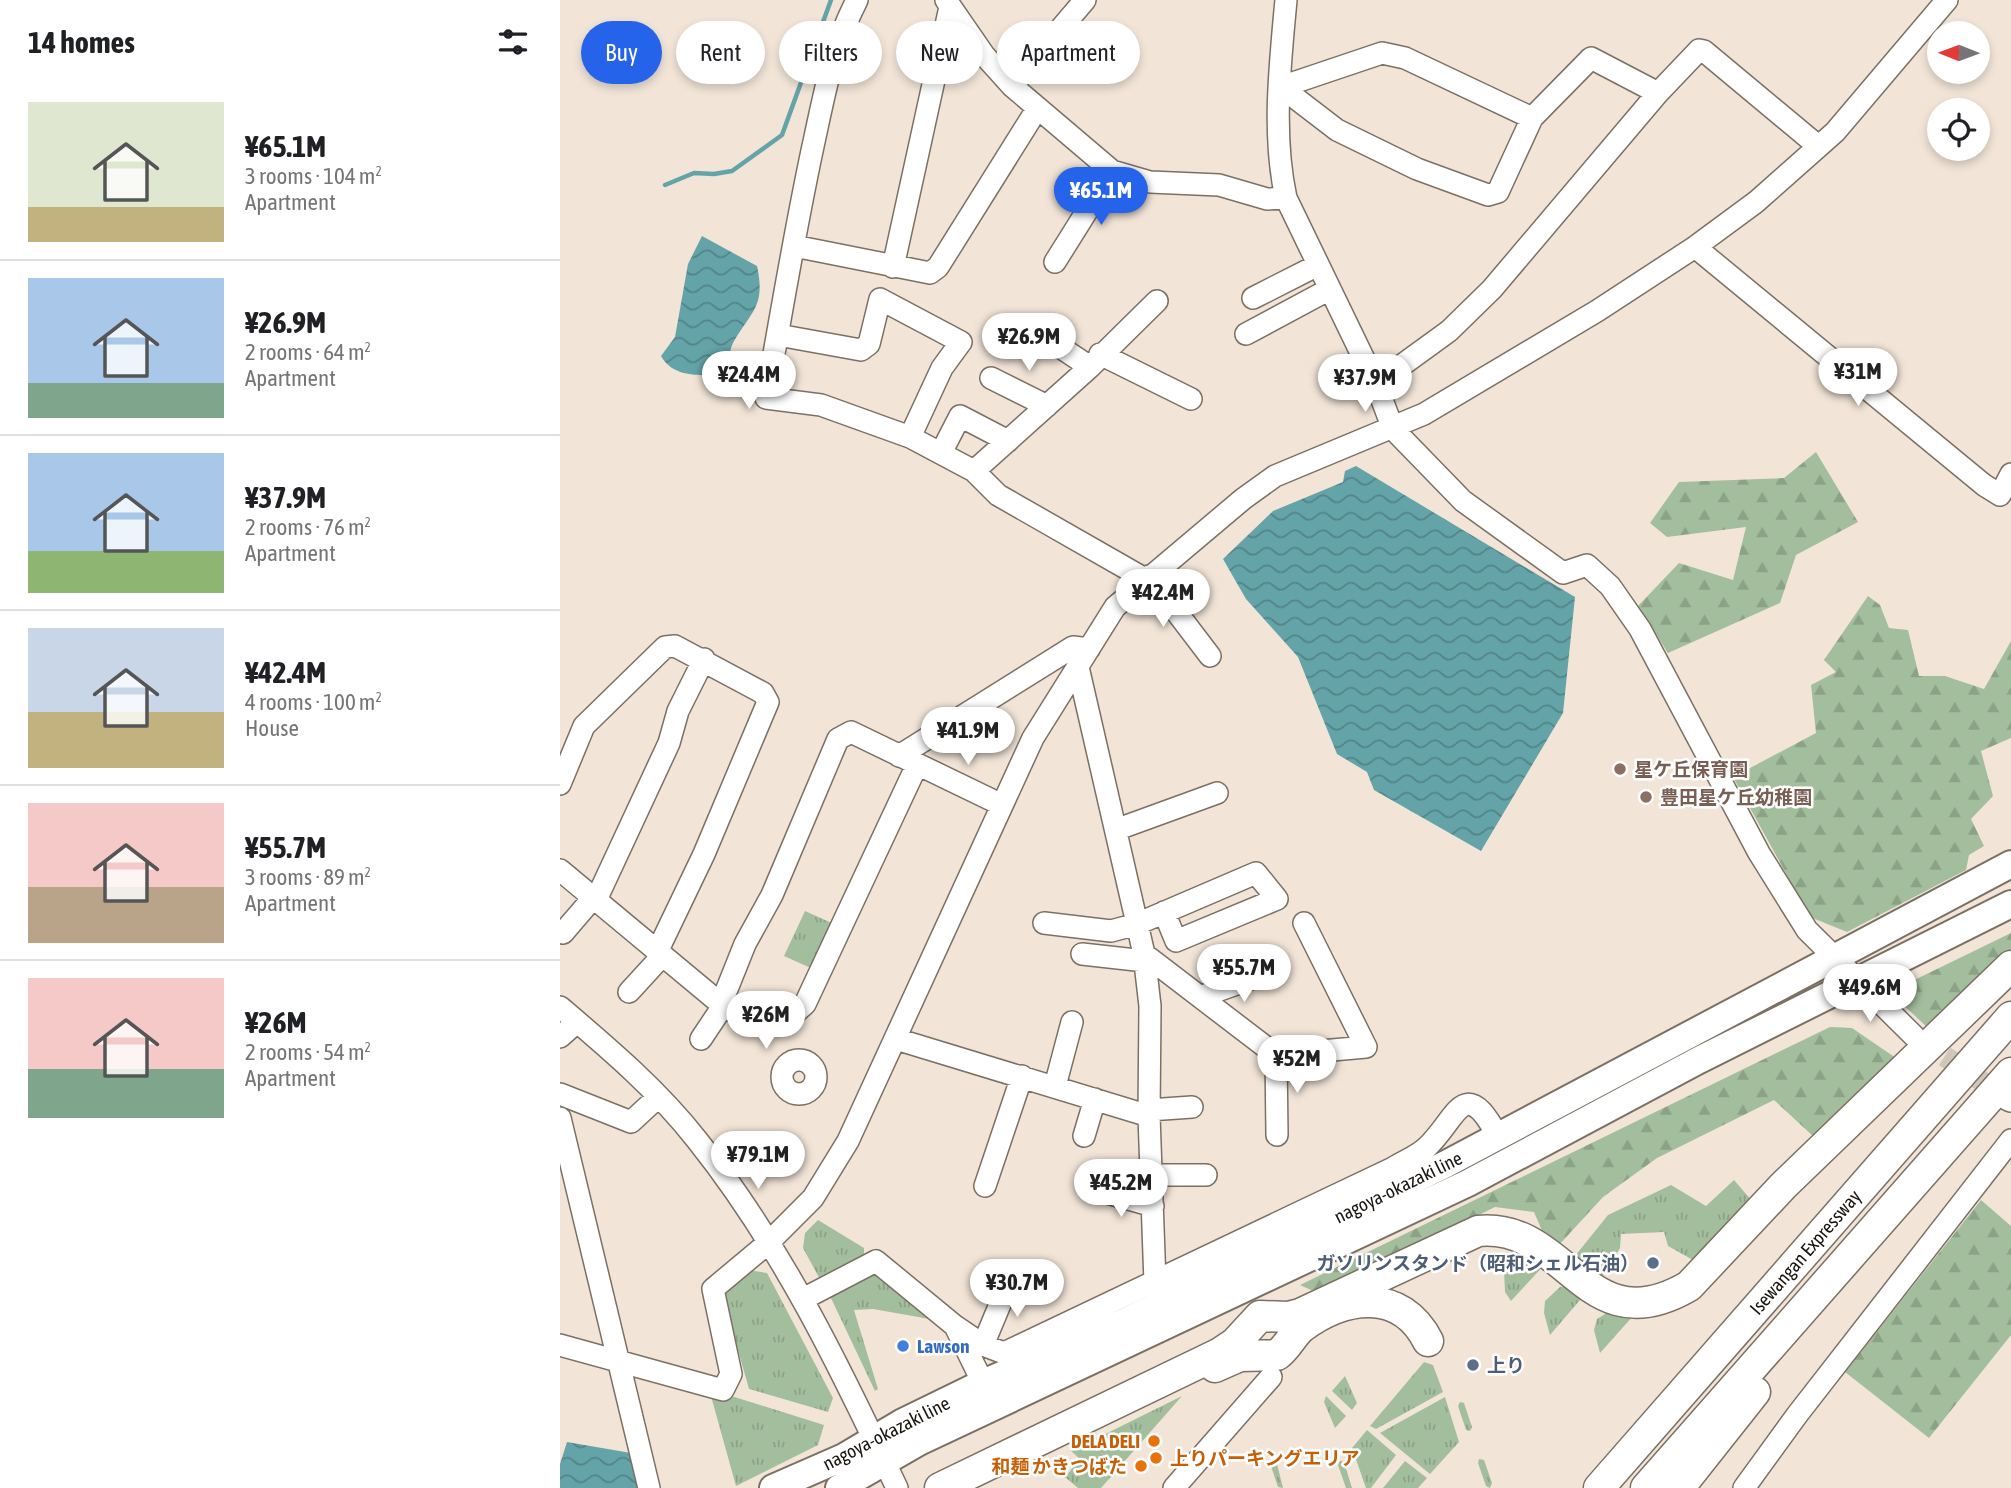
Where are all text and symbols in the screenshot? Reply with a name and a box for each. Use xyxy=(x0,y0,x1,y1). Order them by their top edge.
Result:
chip: Buy xyxy=(581,21,662,84)
chip: Rent xyxy=(676,21,765,84)
chip: Filters xyxy=(779,21,882,84)
chip: New xyxy=(896,21,983,84)
chip: Apartment xyxy=(997,21,1140,84)
north arrow xyxy=(1927,21,1990,84)
map controls xyxy=(1927,21,1990,161)
icon: filters xyxy=(494,23,532,61)
text: 14 homes xyxy=(28,25,135,59)
button: locate xyxy=(1927,98,1990,161)
text: ¥65.1M xyxy=(245,129,326,163)
icon: home xyxy=(84,130,168,214)
text: 3 rooms · 104 m² xyxy=(245,163,382,189)
pin: ¥65.1M xyxy=(1044,168,1158,227)
text: ¥65.1M xyxy=(1070,177,1132,203)
text: Apartment xyxy=(245,189,336,215)
text: ¥26.9M xyxy=(245,305,326,339)
icon: home xyxy=(84,306,168,390)
pin: ¥26.9M xyxy=(972,314,1086,373)
text: ¥26.9M xyxy=(998,323,1060,349)
text: 2 rooms · 64 m² xyxy=(245,339,371,365)
pin: ¥31M xyxy=(1817,348,1899,408)
pin: ¥24.4M xyxy=(692,352,806,411)
pin: ¥37.9M xyxy=(1308,354,1422,414)
text: ¥31M xyxy=(1834,358,1882,384)
text: ¥24.4M xyxy=(718,361,780,387)
text: ¥37.9M xyxy=(1334,364,1396,390)
text: Apartment xyxy=(245,365,336,391)
text: ¥37.9M xyxy=(245,480,326,514)
icon: home xyxy=(84,481,168,565)
text: 2 rooms · 76 m² xyxy=(245,514,371,540)
text: Apartment xyxy=(245,540,336,566)
pin: ¥42.4M xyxy=(1106,570,1220,629)
text: ¥42.4M xyxy=(1132,579,1194,605)
text: ¥42.4M xyxy=(245,655,326,689)
icon: home xyxy=(84,656,168,740)
text: 4 rooms · 100 m² xyxy=(245,689,382,715)
pin: ¥41.9M xyxy=(911,708,1025,767)
text: House xyxy=(245,715,299,741)
text: ¥41.9M xyxy=(937,717,999,743)
place label: 星ケ丘保育園 xyxy=(1634,758,1748,780)
marker: 星ケ丘保育園 xyxy=(1612,761,1628,777)
place label: 豊田星ケ丘幼稚園 xyxy=(1660,786,1812,808)
marker: 豊田星ケ丘幼稚園 xyxy=(1638,789,1654,805)
text: ¥55.7M xyxy=(245,830,326,864)
icon: home xyxy=(84,831,168,915)
text: 3 rooms · 89 m² xyxy=(245,864,371,890)
text: Apartment xyxy=(245,890,336,916)
pin: ¥55.7M xyxy=(1187,944,1301,1004)
text: ¥55.7M xyxy=(1213,954,1275,980)
pin: ¥49.6M xyxy=(1813,964,1927,1024)
text: ¥49.6M xyxy=(1839,974,1901,1000)
pin: ¥26M xyxy=(725,992,807,1051)
text: ¥26M xyxy=(742,1001,790,1027)
text: ¥26M xyxy=(245,1005,307,1039)
icon: home xyxy=(84,1006,168,1090)
pin: ¥52M xyxy=(1256,1036,1338,1095)
text: 2 rooms · 54 m² xyxy=(245,1039,371,1065)
text: ¥52M xyxy=(1273,1045,1321,1071)
text: Apartment xyxy=(245,1065,336,1091)
pin: ¥79.1M xyxy=(701,1132,815,1191)
text: ¥79.1M xyxy=(727,1141,789,1167)
street label: nagoya-okazaki line xyxy=(1330,1147,1466,1227)
pin: ¥45.2M xyxy=(1064,1160,1178,1219)
text: ¥45.2M xyxy=(1090,1169,1152,1195)
street label: Isewangan Expressway xyxy=(1745,1185,1865,1319)
place label: ガソリンスタンド（昭和シェル石油） xyxy=(1316,1252,1639,1274)
marker: ガソリンスタンド（昭和シェル石油） xyxy=(1645,1255,1661,1271)
pin: ¥30.7M xyxy=(960,1260,1074,1319)
text: ¥30.7M xyxy=(986,1269,1048,1295)
place label: Lawson xyxy=(917,1335,969,1357)
marker: Lawson xyxy=(895,1338,911,1354)
place label: 上り xyxy=(1487,1354,1525,1376)
marker: 上り xyxy=(1465,1357,1481,1373)
street label: nagoya-okazaki line xyxy=(819,1392,953,1474)
place label: DELA DELI xyxy=(1071,1430,1140,1452)
marker: DELA DELI xyxy=(1146,1433,1162,1449)
place label: 上りパーキングエリア xyxy=(1170,1447,1359,1469)
marker: 上りパーキングエリア xyxy=(1148,1450,1164,1466)
place label: 和麺 かきつばた xyxy=(991,1455,1127,1477)
marker: 和麺 かきつばた xyxy=(1133,1458,1149,1474)

